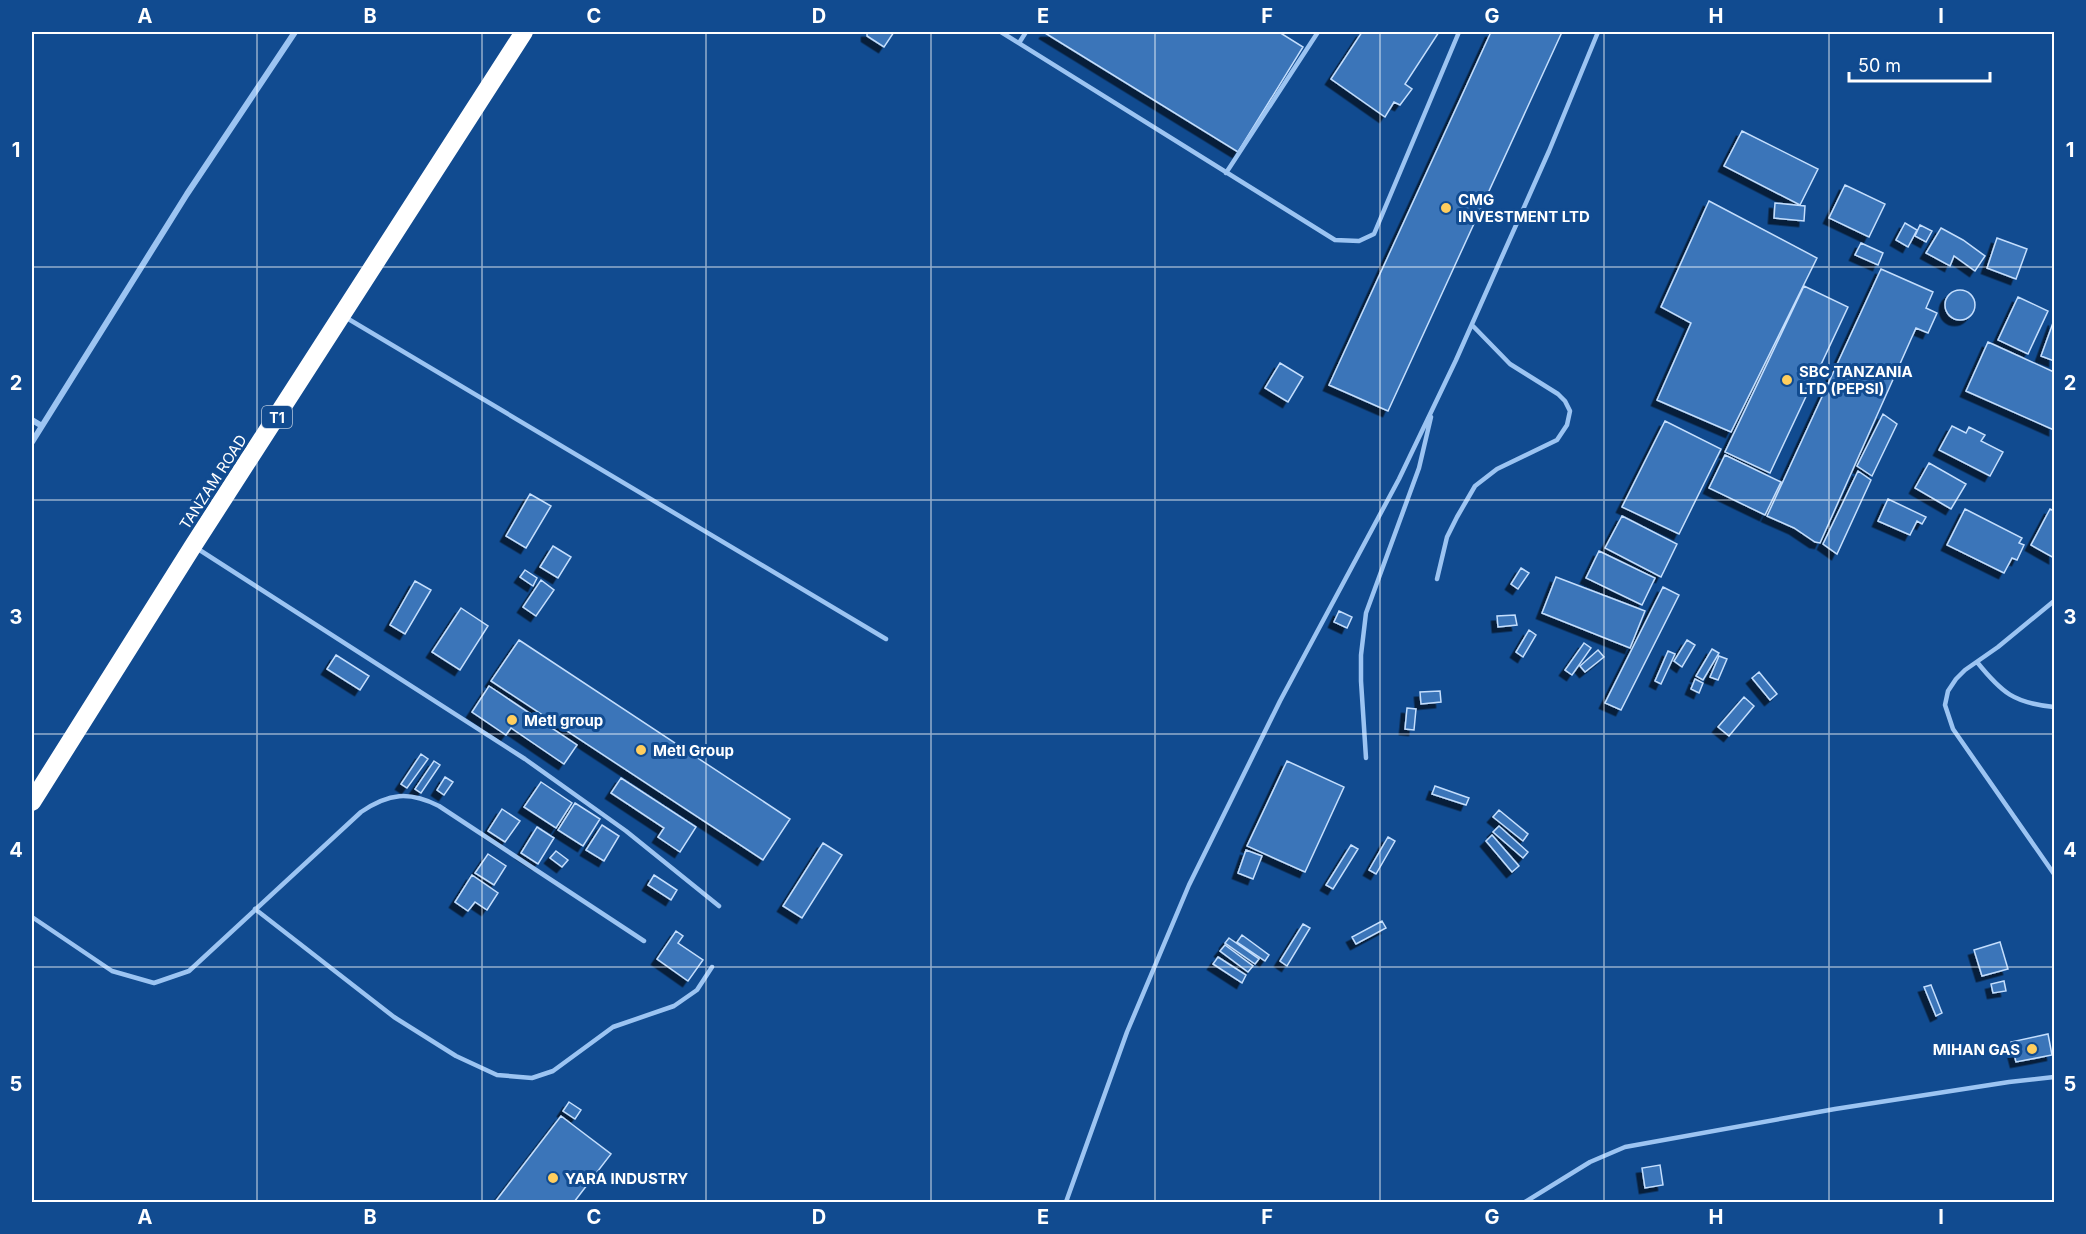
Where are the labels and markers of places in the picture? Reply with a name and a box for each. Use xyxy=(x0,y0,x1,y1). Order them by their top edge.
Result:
place label: CMG INVESTMENT LTD xyxy=(1458,190,1590,226)
marker: CMG INVESTMENT LTD xyxy=(1439,201,1453,215)
place label: SBC TANZANIA LTD (PEPSI) xyxy=(1799,362,1913,398)
marker: SBC TANZANIA LTD (PEPSI) xyxy=(1780,373,1794,387)
place label: Metl group xyxy=(524,711,603,730)
marker: Metl group xyxy=(505,713,519,727)
place label: Metl Group xyxy=(653,741,734,760)
marker: Metl Group xyxy=(634,743,648,757)
place label: MIHAN GAS xyxy=(1933,1040,2020,1059)
marker: MIHAN GAS xyxy=(2025,1042,2039,1056)
place label: YARA INDUSTRY xyxy=(565,1169,688,1188)
marker: YARA INDUSTRY xyxy=(546,1171,560,1185)

